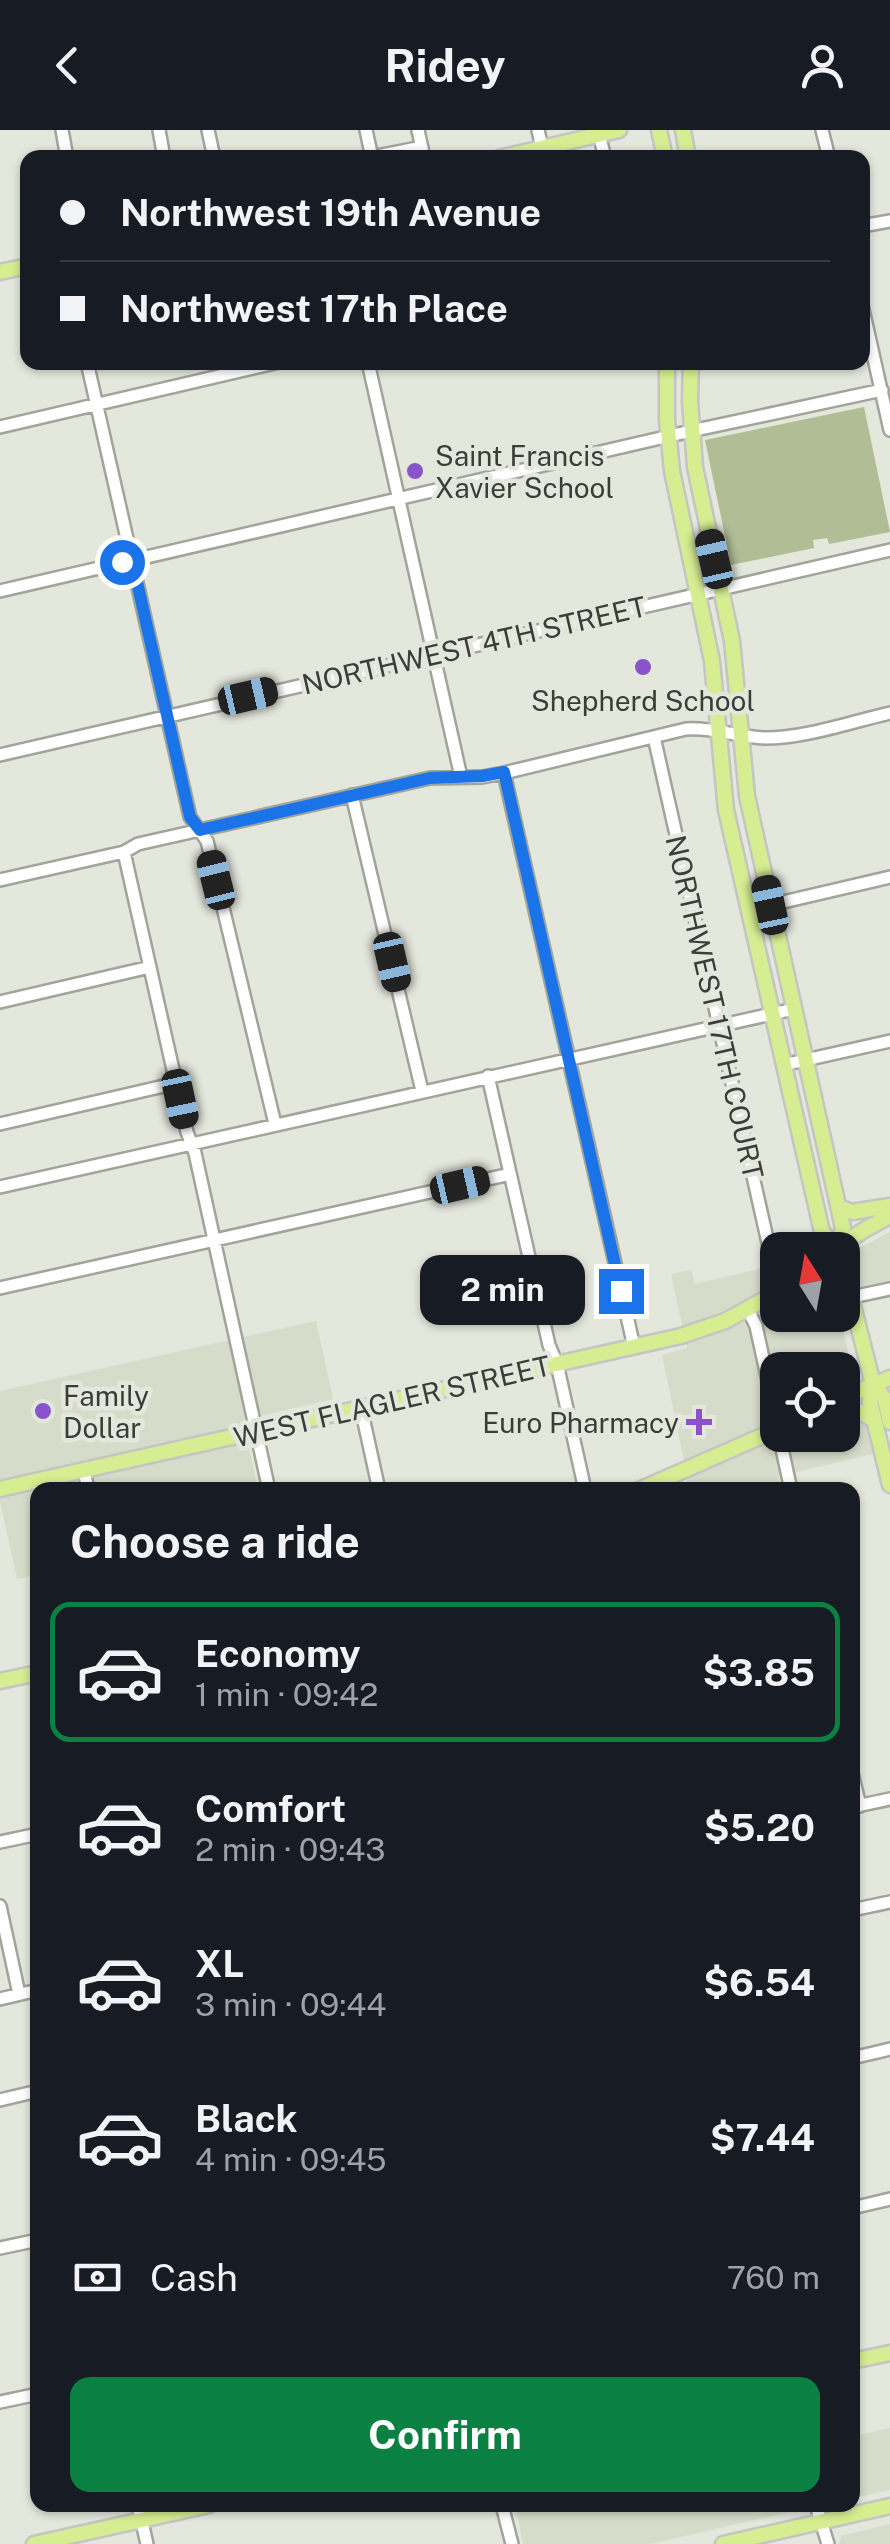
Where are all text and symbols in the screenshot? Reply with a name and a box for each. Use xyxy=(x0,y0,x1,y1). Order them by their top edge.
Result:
icon: back xyxy=(40,38,95,93)
icon: person xyxy=(795,38,850,93)
text: Ridey xyxy=(384,39,506,92)
text: Northwest 19th Avenue xyxy=(120,190,541,235)
text: Northwest 17th Place xyxy=(120,286,508,331)
place label: Saint Francis Xavier School xyxy=(435,439,614,504)
marker: Saint Francis Xavier School xyxy=(404,460,426,482)
car xyxy=(693,526,735,592)
route start xyxy=(100,540,145,585)
street label: NORTHWEST 4TH STREET xyxy=(299,589,649,701)
marker: Shepherd School xyxy=(632,656,654,678)
car xyxy=(215,675,281,717)
place label: Shepherd School xyxy=(531,684,755,717)
street label: NORTHWEST 17TH COURT xyxy=(659,832,771,1182)
car xyxy=(194,847,238,913)
car xyxy=(749,873,791,937)
car xyxy=(371,929,413,995)
car xyxy=(159,1067,201,1131)
car xyxy=(427,1164,493,1206)
north arrow xyxy=(760,1232,860,1332)
map controls xyxy=(760,1232,860,1452)
callout: 2 min xyxy=(421,1256,586,1326)
route end xyxy=(599,1269,644,1314)
text: 2 min xyxy=(461,1271,544,1308)
street label: WEST FLAGLER STREET xyxy=(230,1348,554,1454)
button: locate xyxy=(760,1352,860,1452)
place label: Family Dollar xyxy=(63,1379,149,1444)
marker: Family Dollar xyxy=(32,1400,54,1422)
place label: Euro Pharmacy xyxy=(482,1406,679,1439)
marker: Euro Pharmacy xyxy=(688,1411,710,1433)
text: Choose a ride xyxy=(70,1515,360,1568)
icon: car xyxy=(75,1627,165,1717)
text: Economy xyxy=(195,1631,361,1676)
text: $3.85 xyxy=(702,1650,815,1695)
text: 1 min · 09:42 xyxy=(195,1676,378,1713)
icon: car xyxy=(75,1782,165,1872)
text: Comfort xyxy=(195,1786,346,1831)
text: $5.20 xyxy=(704,1805,815,1850)
text: 2 min · 09:43 xyxy=(195,1831,385,1868)
icon: car xyxy=(75,1937,165,2027)
text: XL xyxy=(195,1941,244,1986)
text: $6.54 xyxy=(703,1960,815,2005)
text: 3 min · 09:44 xyxy=(195,1986,386,2023)
icon: car xyxy=(75,2092,165,2182)
text: Black xyxy=(195,2096,298,2141)
text: $7.44 xyxy=(710,2115,815,2160)
text: 4 min · 09:45 xyxy=(195,2141,387,2178)
icon: cash xyxy=(70,2250,125,2305)
text: Cash xyxy=(150,2255,238,2300)
text: 760 m xyxy=(727,2259,820,2296)
button: Confirm xyxy=(70,2377,820,2492)

